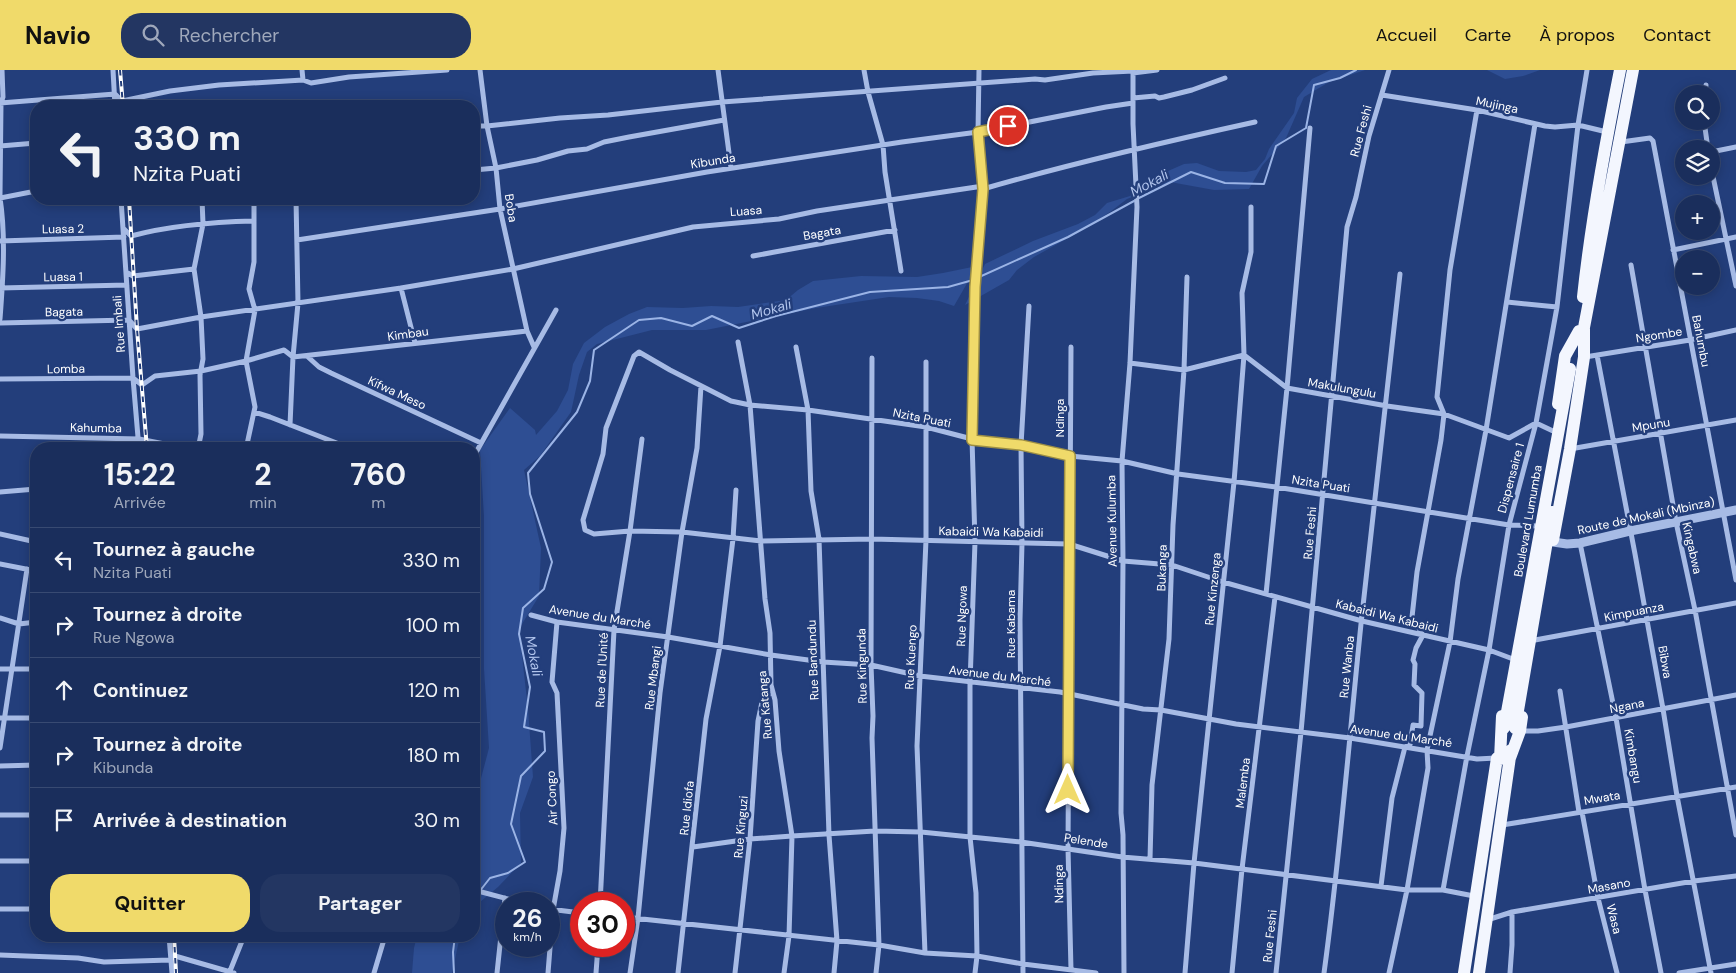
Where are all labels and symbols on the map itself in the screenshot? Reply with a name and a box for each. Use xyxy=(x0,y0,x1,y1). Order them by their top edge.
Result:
street label: Mujinga xyxy=(1474,93,1520,117)
street label: Rue Feshi xyxy=(1346,103,1376,159)
pin xyxy=(987,105,1029,147)
street label: Kibunda xyxy=(689,150,737,172)
water label: Mokali xyxy=(1127,165,1172,201)
street label: Boba xyxy=(501,193,521,223)
street label: Luasa xyxy=(729,202,763,220)
street label: Luasa 2 xyxy=(42,221,84,237)
street label: Bagata xyxy=(802,222,842,244)
street label: Luasa 1 xyxy=(43,269,83,285)
water label: Mokali xyxy=(749,294,794,323)
street label: Rue Imbali xyxy=(109,295,129,353)
street label: Bagata xyxy=(45,304,83,320)
street label: Bahumbu xyxy=(1688,314,1714,368)
street label: Kimbau xyxy=(386,323,430,345)
street label: Ngombe xyxy=(1635,323,1684,347)
street label: Lomba xyxy=(47,361,85,377)
street label: Kifwa Meso xyxy=(365,373,429,413)
street label: Makulungulu xyxy=(1307,374,1378,402)
street label: Ndinga xyxy=(1052,399,1068,437)
street label: Nzita Puati xyxy=(892,405,953,431)
street label: Mpunu xyxy=(1631,414,1671,436)
street label: Kahumba xyxy=(70,420,122,436)
street label: Dispensaire 1 xyxy=(1494,441,1528,515)
street label: Boulevard Lumumba xyxy=(1510,464,1546,578)
street label: Nzita Puati xyxy=(1291,471,1351,497)
street label: Avenue Kulumba xyxy=(1103,475,1121,567)
street label: Route de Mokali (Mbinza) xyxy=(1576,494,1716,538)
street label: Rue Feshi xyxy=(1300,506,1320,560)
street label: Kingabwa xyxy=(1678,520,1706,576)
street label: Kabaidi Wa Kabaidi xyxy=(938,523,1044,541)
street label: Bukanga xyxy=(1153,544,1171,592)
street label: Rue Kinzenga xyxy=(1201,552,1225,626)
street label: Rue Ngowa xyxy=(953,585,971,647)
street label: Rue Kabama xyxy=(1003,590,1019,658)
street label: Kabaidi Wa Kabaidi xyxy=(1334,596,1440,637)
street label: Kimpuanza xyxy=(1603,598,1665,626)
street label: Avenue du Marché xyxy=(548,601,652,633)
street label: Rue Bandundu xyxy=(804,619,822,700)
street label: Rue Kuengo xyxy=(901,624,921,690)
street label: Rue Kingunda xyxy=(853,628,871,704)
street label: Rue de l'Unité xyxy=(592,632,612,708)
water label: Mokali xyxy=(521,634,547,679)
street label: Rue Wanba xyxy=(1336,635,1358,699)
street label: Bibwa xyxy=(1654,644,1676,680)
street label: Rue Mbangi xyxy=(641,645,665,711)
street label: Avenue du Marché xyxy=(948,662,1052,690)
street label: Rue Katanga xyxy=(754,670,776,740)
street label: Ngana xyxy=(1608,695,1646,717)
street label: Avenue du Marché xyxy=(1349,721,1453,751)
street label: Kimbangu xyxy=(1620,727,1646,785)
street label: Malemba xyxy=(1232,757,1254,809)
position arrow xyxy=(1041,763,1093,815)
street label: Air Congo xyxy=(543,770,561,826)
street label: Rue Idiofa xyxy=(676,780,698,836)
street label: Mwata xyxy=(1583,787,1621,809)
street label: Rue Kinguzi xyxy=(730,795,752,859)
street label: Pelende xyxy=(1063,830,1109,852)
street label: Ndinga xyxy=(1051,864,1067,904)
street label: Masano xyxy=(1586,874,1632,898)
speed limit sign: 30 xyxy=(570,892,635,957)
street label: Wasa xyxy=(1603,902,1625,936)
street label: Rue Feshi xyxy=(1259,909,1281,963)

